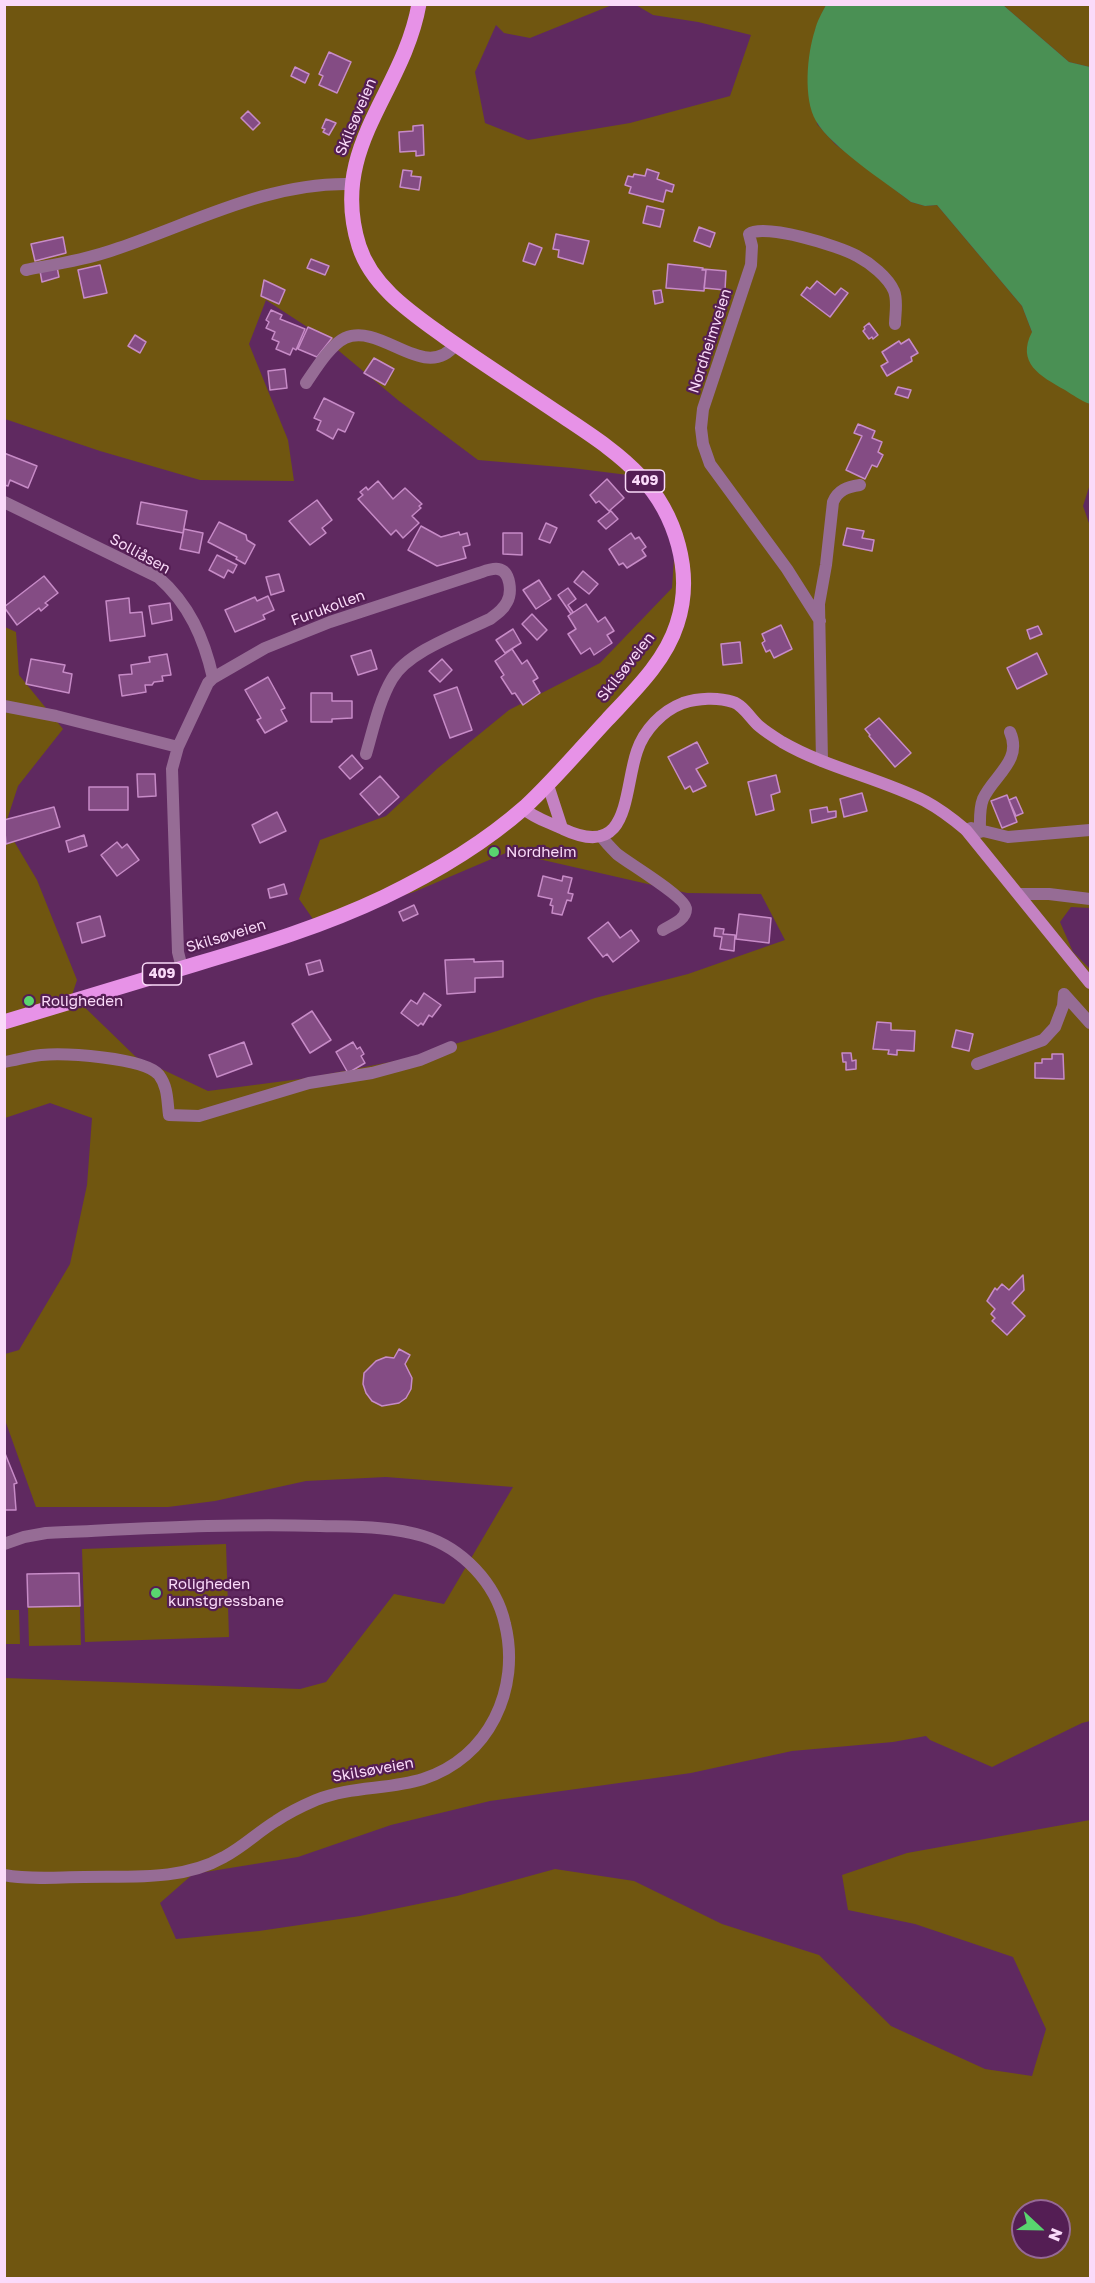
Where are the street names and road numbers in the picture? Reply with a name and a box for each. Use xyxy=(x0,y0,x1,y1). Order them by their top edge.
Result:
street label: Skilsøveien xyxy=(332,76,380,158)
street label: Nordheimveien xyxy=(685,286,735,396)
road number: 409 xyxy=(626,470,664,492)
street label: Solliåsen xyxy=(107,530,173,578)
street label: Furukollen xyxy=(289,586,367,630)
street label: Skilsøveien xyxy=(594,629,658,705)
street label: Skilsøveien xyxy=(184,915,268,957)
road number: 409 xyxy=(142,963,182,985)
street label: Skilsøveien xyxy=(331,1754,415,1786)

